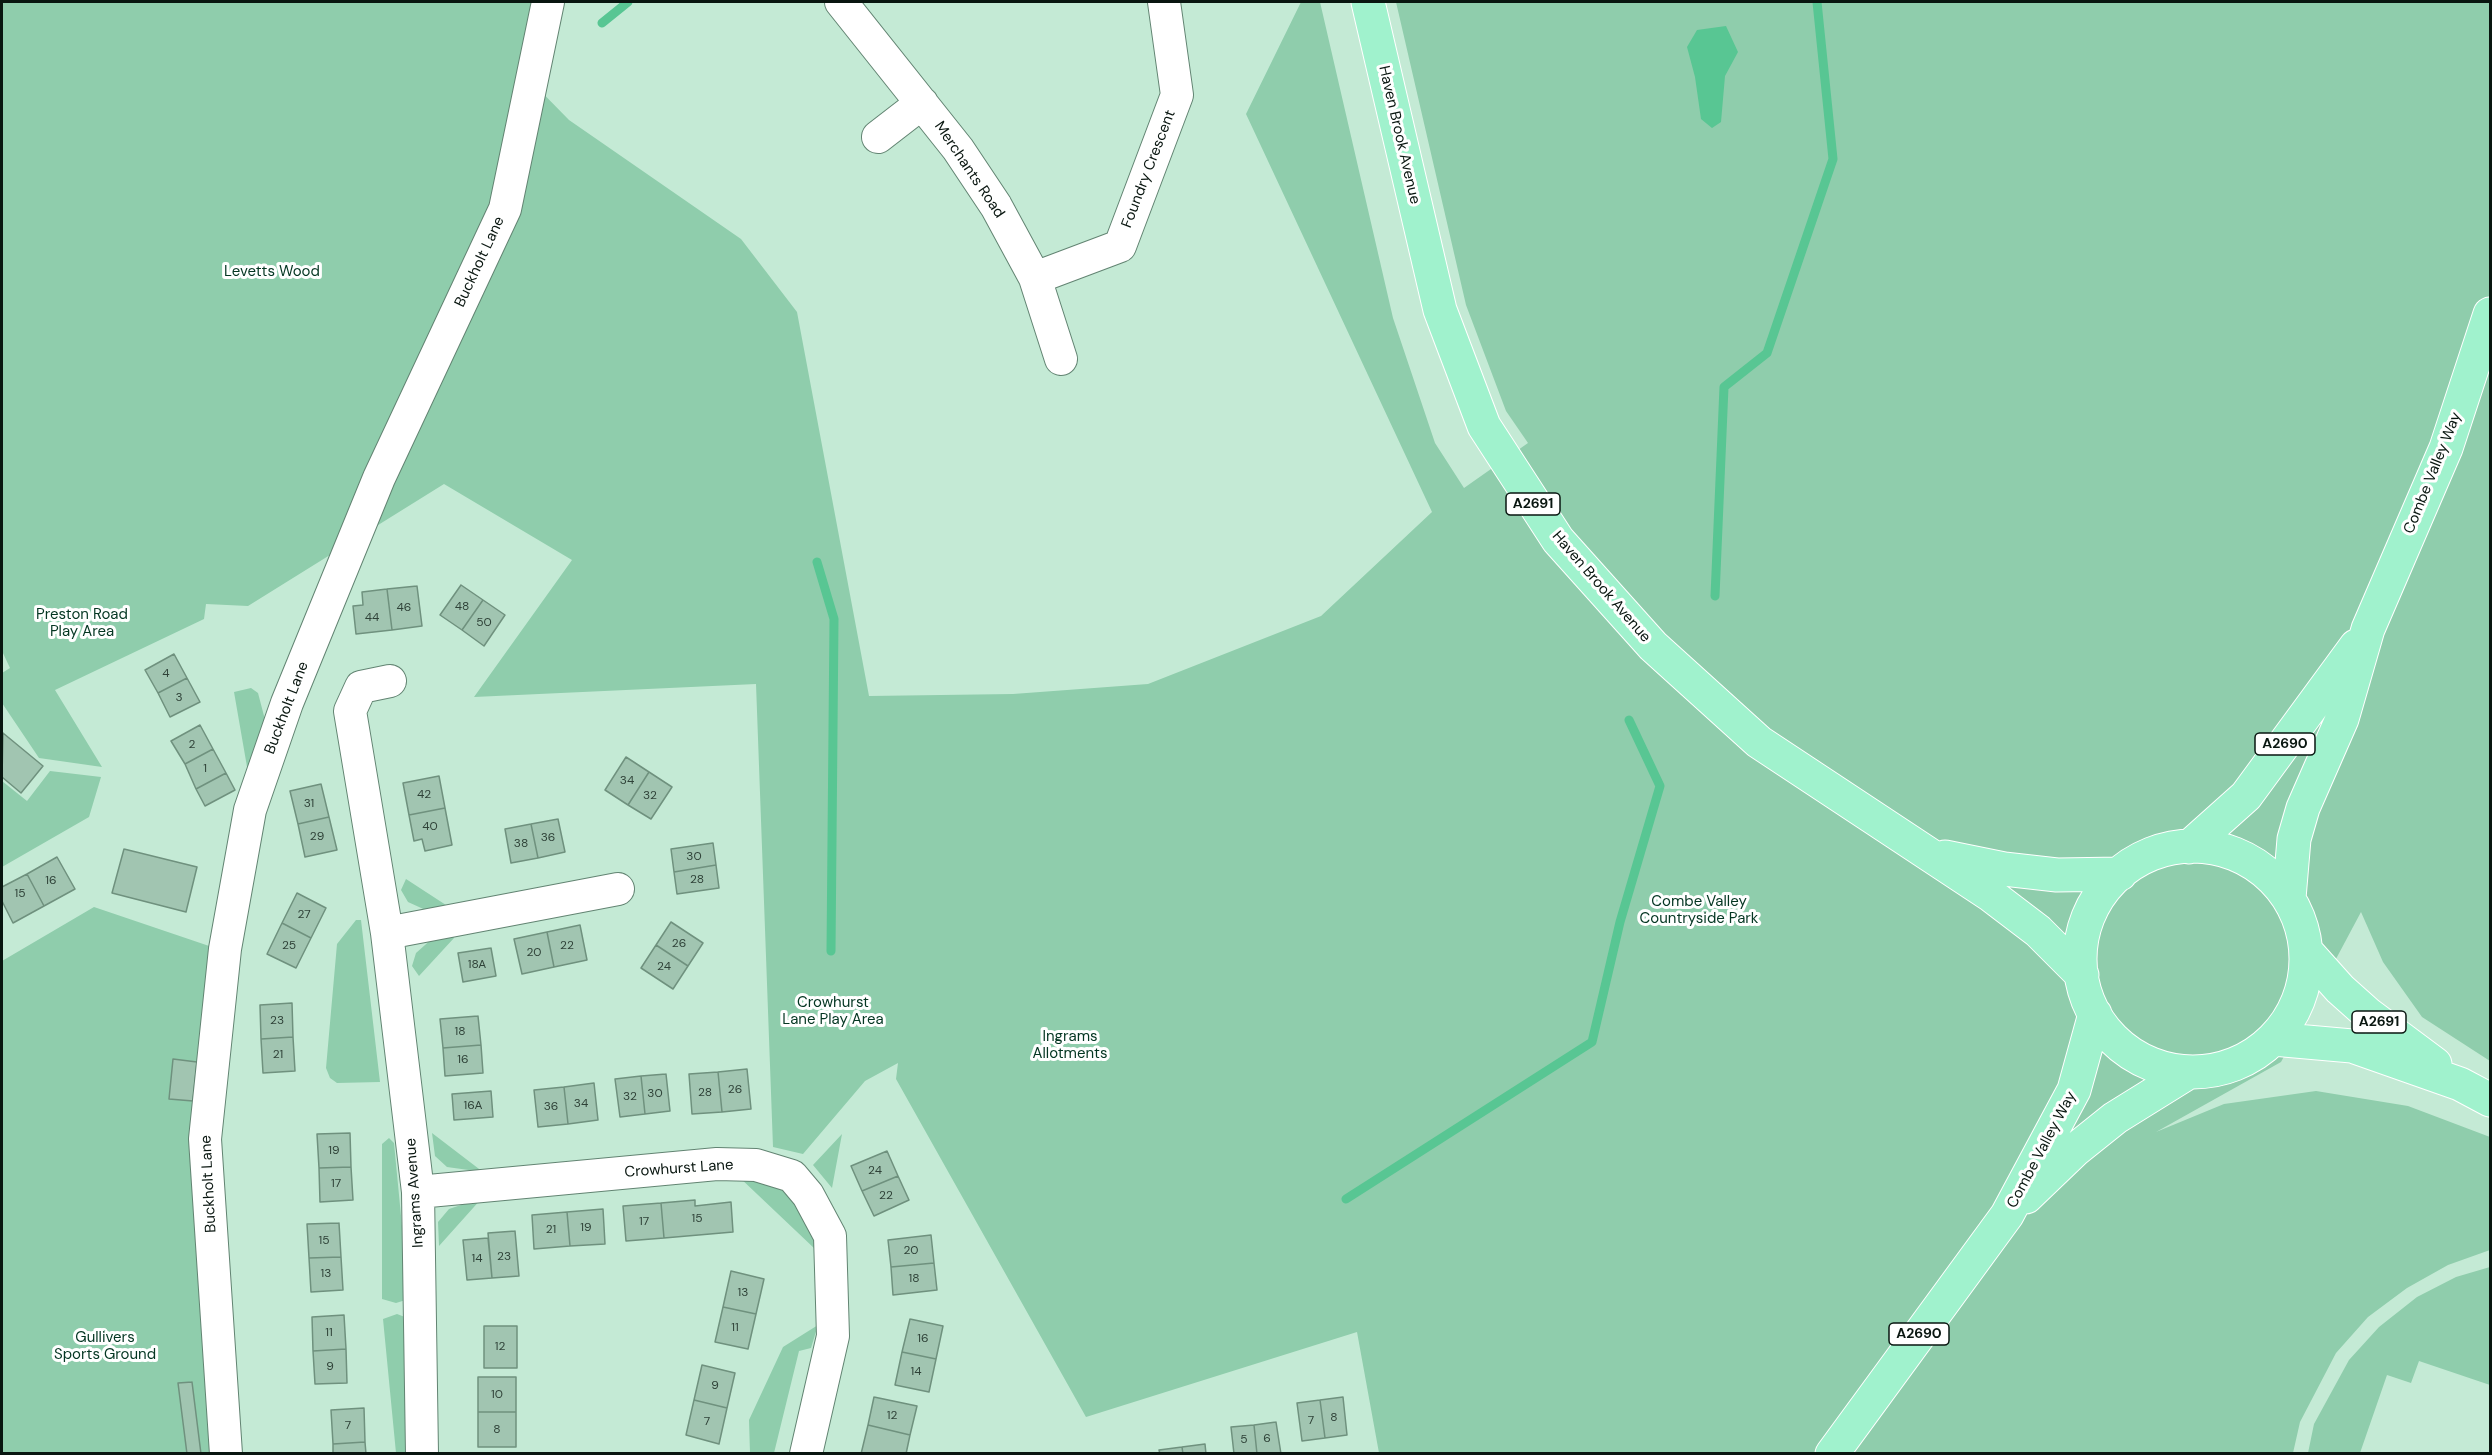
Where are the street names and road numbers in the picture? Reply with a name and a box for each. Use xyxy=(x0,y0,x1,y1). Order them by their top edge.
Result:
street label: Haven Brook Avenue xyxy=(1374,64,1424,206)
street label: Foundry Crescent xyxy=(1118,108,1180,230)
street label: Merchants Road xyxy=(930,118,1008,222)
street label: Buckholt Lane xyxy=(451,214,509,310)
street label: Combe Valley Way xyxy=(2400,410,2466,536)
road number: A2691 xyxy=(1506,493,1560,515)
street label: Haven Brook Avenue xyxy=(1548,528,1654,646)
street label: Buckholt Lane xyxy=(261,659,313,757)
road number: A2690 xyxy=(2255,733,2315,755)
road number: A2691 xyxy=(2352,1011,2406,1033)
street label: Combe Valley Way xyxy=(2004,1089,2080,1211)
street label: Buckholt Lane xyxy=(197,1135,221,1233)
street label: Ingrams Avenue xyxy=(402,1137,428,1249)
street label: Crowhurst Lane xyxy=(624,1156,734,1182)
road number: A2690 xyxy=(1889,1323,1949,1345)

